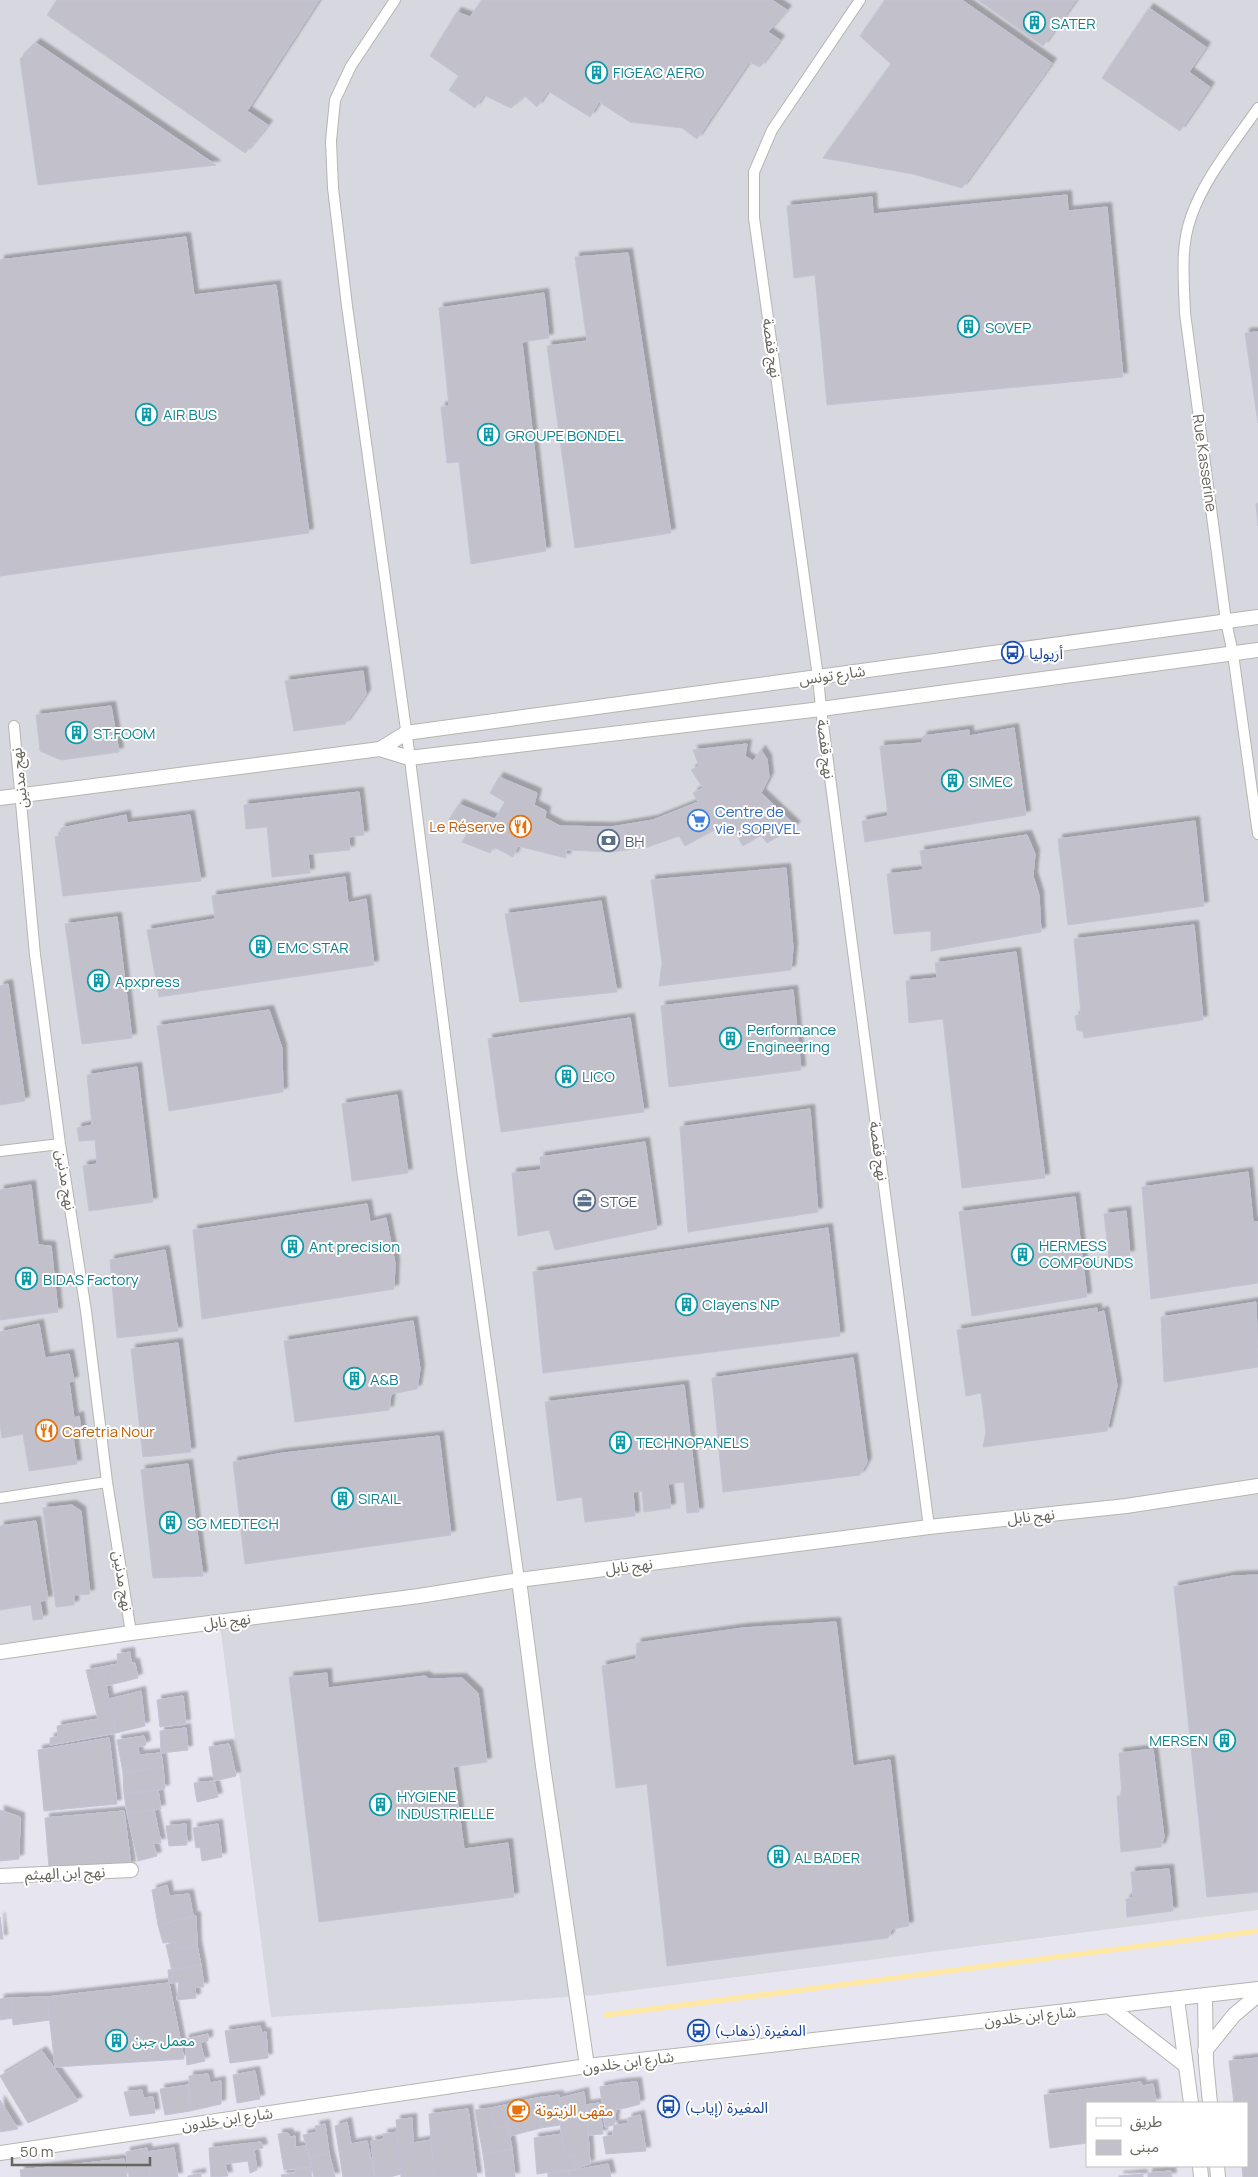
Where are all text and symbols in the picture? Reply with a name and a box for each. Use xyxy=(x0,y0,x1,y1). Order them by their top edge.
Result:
building icon: SATER xyxy=(1023,11,1047,35)
place label: SATER xyxy=(1051,13,1096,34)
building icon: FIGEAC AERO xyxy=(585,60,609,84)
place label: FIGEAC AERO xyxy=(613,62,705,83)
building icon: SOVEP xyxy=(957,315,981,339)
street label: نهج قفصة xyxy=(755,317,787,379)
place label: SOVEP xyxy=(985,317,1031,338)
building icon: AIR BUS xyxy=(135,402,159,426)
place label: AIR BUS xyxy=(163,404,217,425)
street label: Rue Kasserine xyxy=(1188,413,1222,513)
building icon: GROUPE BONDEL xyxy=(477,423,501,447)
place label: GROUPE BONDEL xyxy=(505,425,624,446)
bus stop icon: أريوليا xyxy=(1001,641,1025,665)
place label: أريوليا xyxy=(1029,643,1063,664)
street label: شارع تونس xyxy=(797,660,867,692)
street label: نهج قفصة xyxy=(810,718,840,780)
building icon: ST.FOOM xyxy=(65,721,89,745)
place label: ST.FOOM xyxy=(93,723,155,744)
street label: نهج مدنين xyxy=(5,746,35,809)
building icon: SIMEC xyxy=(941,769,965,793)
place label: SIMEC xyxy=(969,771,1014,792)
place label: Centre de vie ,SOPIVEL xyxy=(715,801,800,839)
supermarket icon: Centre de vie ,SOPIVEL xyxy=(687,808,711,832)
restaurant icon: Le Réserve xyxy=(509,814,533,838)
place label: Le Réserve xyxy=(429,816,505,837)
bank icon: BH xyxy=(597,829,621,853)
place label: BH xyxy=(625,831,644,852)
building icon: EMC STAR xyxy=(249,935,273,959)
place label: EMC STAR xyxy=(277,937,349,958)
building icon: Apxpress xyxy=(87,969,111,993)
place label: Apxpress xyxy=(115,971,180,992)
place label: Performance Engineering xyxy=(747,1019,836,1057)
building icon: Performance Engineering xyxy=(719,1026,743,1050)
building icon: LICO xyxy=(554,1064,578,1088)
place label: LICO xyxy=(582,1066,615,1087)
street label: نهج قفصة xyxy=(862,1120,894,1182)
street label: نهج مدنين xyxy=(49,1148,81,1212)
office icon: STGE xyxy=(572,1189,596,1213)
place label: STGE xyxy=(600,1191,637,1212)
building icon: Ant precision xyxy=(281,1234,305,1258)
place label: HERMESS COMPOUNDS xyxy=(1039,1235,1133,1273)
place label: Ant precision xyxy=(309,1236,400,1257)
building icon: HERMESS COMPOUNDS xyxy=(1011,1242,1035,1266)
building icon: BIDAS Factory xyxy=(15,1267,39,1291)
place label: BIDAS Factory xyxy=(43,1269,139,1290)
building icon: Clayens NP xyxy=(674,1292,698,1316)
place label: Clayens NP xyxy=(702,1294,779,1315)
building icon: A&B xyxy=(342,1367,366,1391)
place label: A&B xyxy=(370,1369,398,1390)
restaurant icon: Cafetria Nour xyxy=(34,1419,58,1443)
place label: Cafetria Nour xyxy=(62,1421,155,1442)
building icon: TECHNOPANELS xyxy=(608,1430,632,1454)
place label: TECHNOPANELS xyxy=(636,1432,749,1453)
building icon: SIRAIL xyxy=(330,1486,354,1510)
place label: SIRAIL xyxy=(358,1488,401,1509)
street label: نهج نابل xyxy=(1006,1503,1056,1531)
building icon: SG MEDTECH xyxy=(159,1511,183,1535)
place label: SG MEDTECH xyxy=(187,1513,279,1534)
street label: نهج مدنين xyxy=(106,1549,138,1613)
street label: نهج نابل xyxy=(604,1553,654,1581)
street label: نهج نابل xyxy=(202,1608,252,1636)
building icon: MERSEN xyxy=(1212,1728,1236,1752)
place label: MERSEN xyxy=(1149,1730,1208,1751)
place label: HYGIENE INDUSTRIELLE xyxy=(397,1786,495,1824)
building icon: HYGIENE INDUSTRIELLE xyxy=(369,1793,393,1817)
building icon: AL BADER xyxy=(766,1845,790,1869)
place label: AL BADER xyxy=(794,1847,860,1868)
street label: نهج ابن الهيثم xyxy=(24,1861,106,1887)
street label: شارع ابن خلدون xyxy=(983,2001,1077,2033)
bus stop icon: المغيرة (ذهاب) xyxy=(686,2018,710,2042)
place label: المغيرة (ذهاب) xyxy=(714,2020,806,2041)
building icon: معمل جبن xyxy=(104,2028,128,2052)
place label: معمل جبن xyxy=(132,2030,195,2051)
street label: شارع ابن خلدون xyxy=(581,2046,675,2080)
bus stop icon: المغيرة (إياب) xyxy=(656,2095,680,2119)
place label: المغيرة (إياب) xyxy=(684,2097,768,2118)
cafe icon: مقهى الزيتونة xyxy=(507,2098,531,2122)
place label: مقهى الزيتونة xyxy=(535,2100,613,2121)
street label: شارع ابن خلدون xyxy=(180,2102,275,2138)
legend xyxy=(1086,2102,1248,2167)
text: طريق xyxy=(1130,2111,1162,2132)
scale bar xyxy=(12,2134,150,2166)
text: مبنى xyxy=(1130,2136,1159,2157)
text: 50 m xyxy=(20,2141,54,2162)

